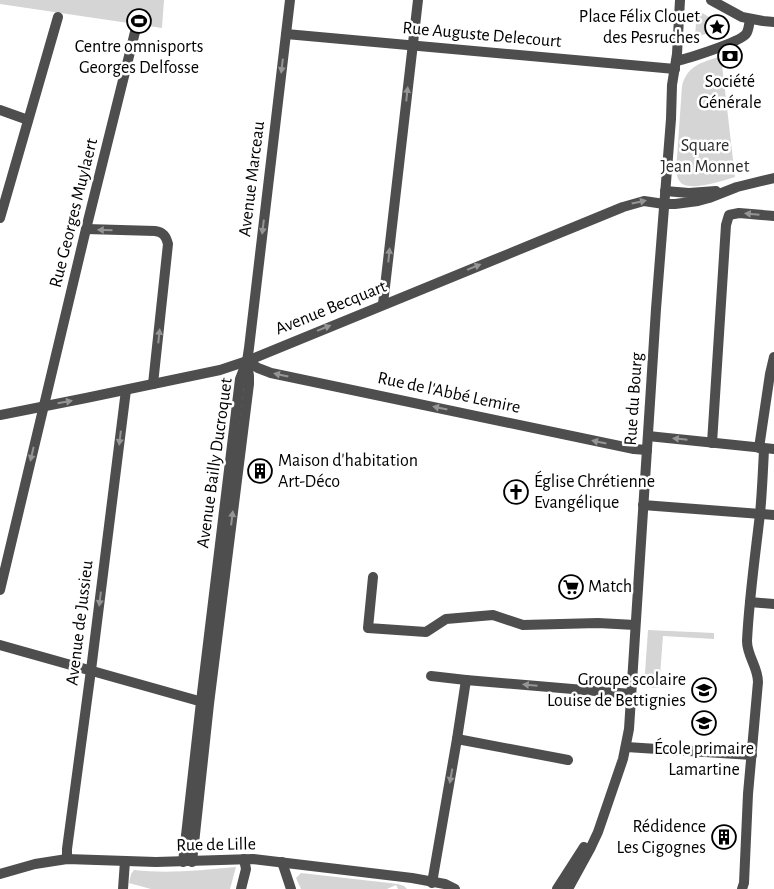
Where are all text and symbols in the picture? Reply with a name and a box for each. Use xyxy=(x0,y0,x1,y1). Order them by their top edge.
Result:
sports icon: Centre omnisports Georges Delfosse xyxy=(126,8,152,34)
place label: Place Félix Clouet des Pesruches xyxy=(579,8,700,47)
place icon: Place Félix Clouet des Pesruches xyxy=(704,14,730,40)
street label: Rue Auguste Delecourt xyxy=(402,19,563,51)
place label: Centre omnisports Georges Delfosse xyxy=(75,38,203,77)
bank icon: Société Générale xyxy=(717,43,743,69)
one-way arrow xyxy=(278,58,286,74)
place label: Société Générale xyxy=(698,73,762,112)
one-way arrow xyxy=(403,86,411,102)
street label: Avenue Marceau xyxy=(236,120,268,238)
street label: Rue Georges Muylaert xyxy=(47,136,101,289)
park label: Square Jean Monnet xyxy=(661,137,750,176)
one-way arrow xyxy=(631,198,647,206)
one-way arrow xyxy=(743,210,759,218)
one-way arrow xyxy=(259,220,267,236)
one-way arrow xyxy=(97,226,113,234)
one-way arrow xyxy=(385,247,393,263)
one-way arrow xyxy=(467,262,481,270)
street label: Avenue Becquart xyxy=(273,277,389,338)
one-way arrow xyxy=(317,324,331,332)
one-way arrow xyxy=(155,327,163,343)
street label: Rue du Bourg xyxy=(622,352,646,446)
street label: Rue de l'Abbé Lemire xyxy=(376,369,522,417)
one-way arrow xyxy=(273,371,288,379)
street label: Avenue Bailly Ducroquet xyxy=(194,376,236,549)
one-way arrow xyxy=(57,398,73,406)
one-way arrow xyxy=(432,404,447,412)
one-way arrow xyxy=(116,430,124,446)
one-way arrow xyxy=(672,435,688,443)
one-way arrow xyxy=(590,437,606,445)
one-way arrow xyxy=(28,446,36,461)
place label: Maison d'habitation Art-Déco xyxy=(278,452,418,491)
building icon: Maison d'habitation Art-Déco xyxy=(247,458,273,484)
place label: Église Chrétienne Evangélique xyxy=(534,470,655,512)
church icon: Église Chrétienne Evangélique xyxy=(503,479,529,505)
one-way arrow xyxy=(228,509,236,525)
street label: Avenue de Jussieu xyxy=(63,559,97,687)
supermarket icon: Match xyxy=(558,574,584,600)
place label: Match xyxy=(588,578,632,596)
one-way arrow xyxy=(96,592,104,608)
place label: Groupe scolaire Louise de Bettignies xyxy=(547,671,686,710)
school or university icon: Groupe scolaire Louise de Bettignies xyxy=(691,677,717,703)
one-way arrow xyxy=(522,681,538,689)
school or university icon: École primaire Lamartine xyxy=(691,710,717,736)
place label: École primaire Lamartine xyxy=(654,737,754,779)
one-way arrow xyxy=(446,769,454,785)
place label: Rédidence Les Cigognes xyxy=(617,818,706,857)
building icon: Rédidence Les Cigognes xyxy=(711,824,737,850)
street label: Rue de Lille xyxy=(176,835,256,855)

